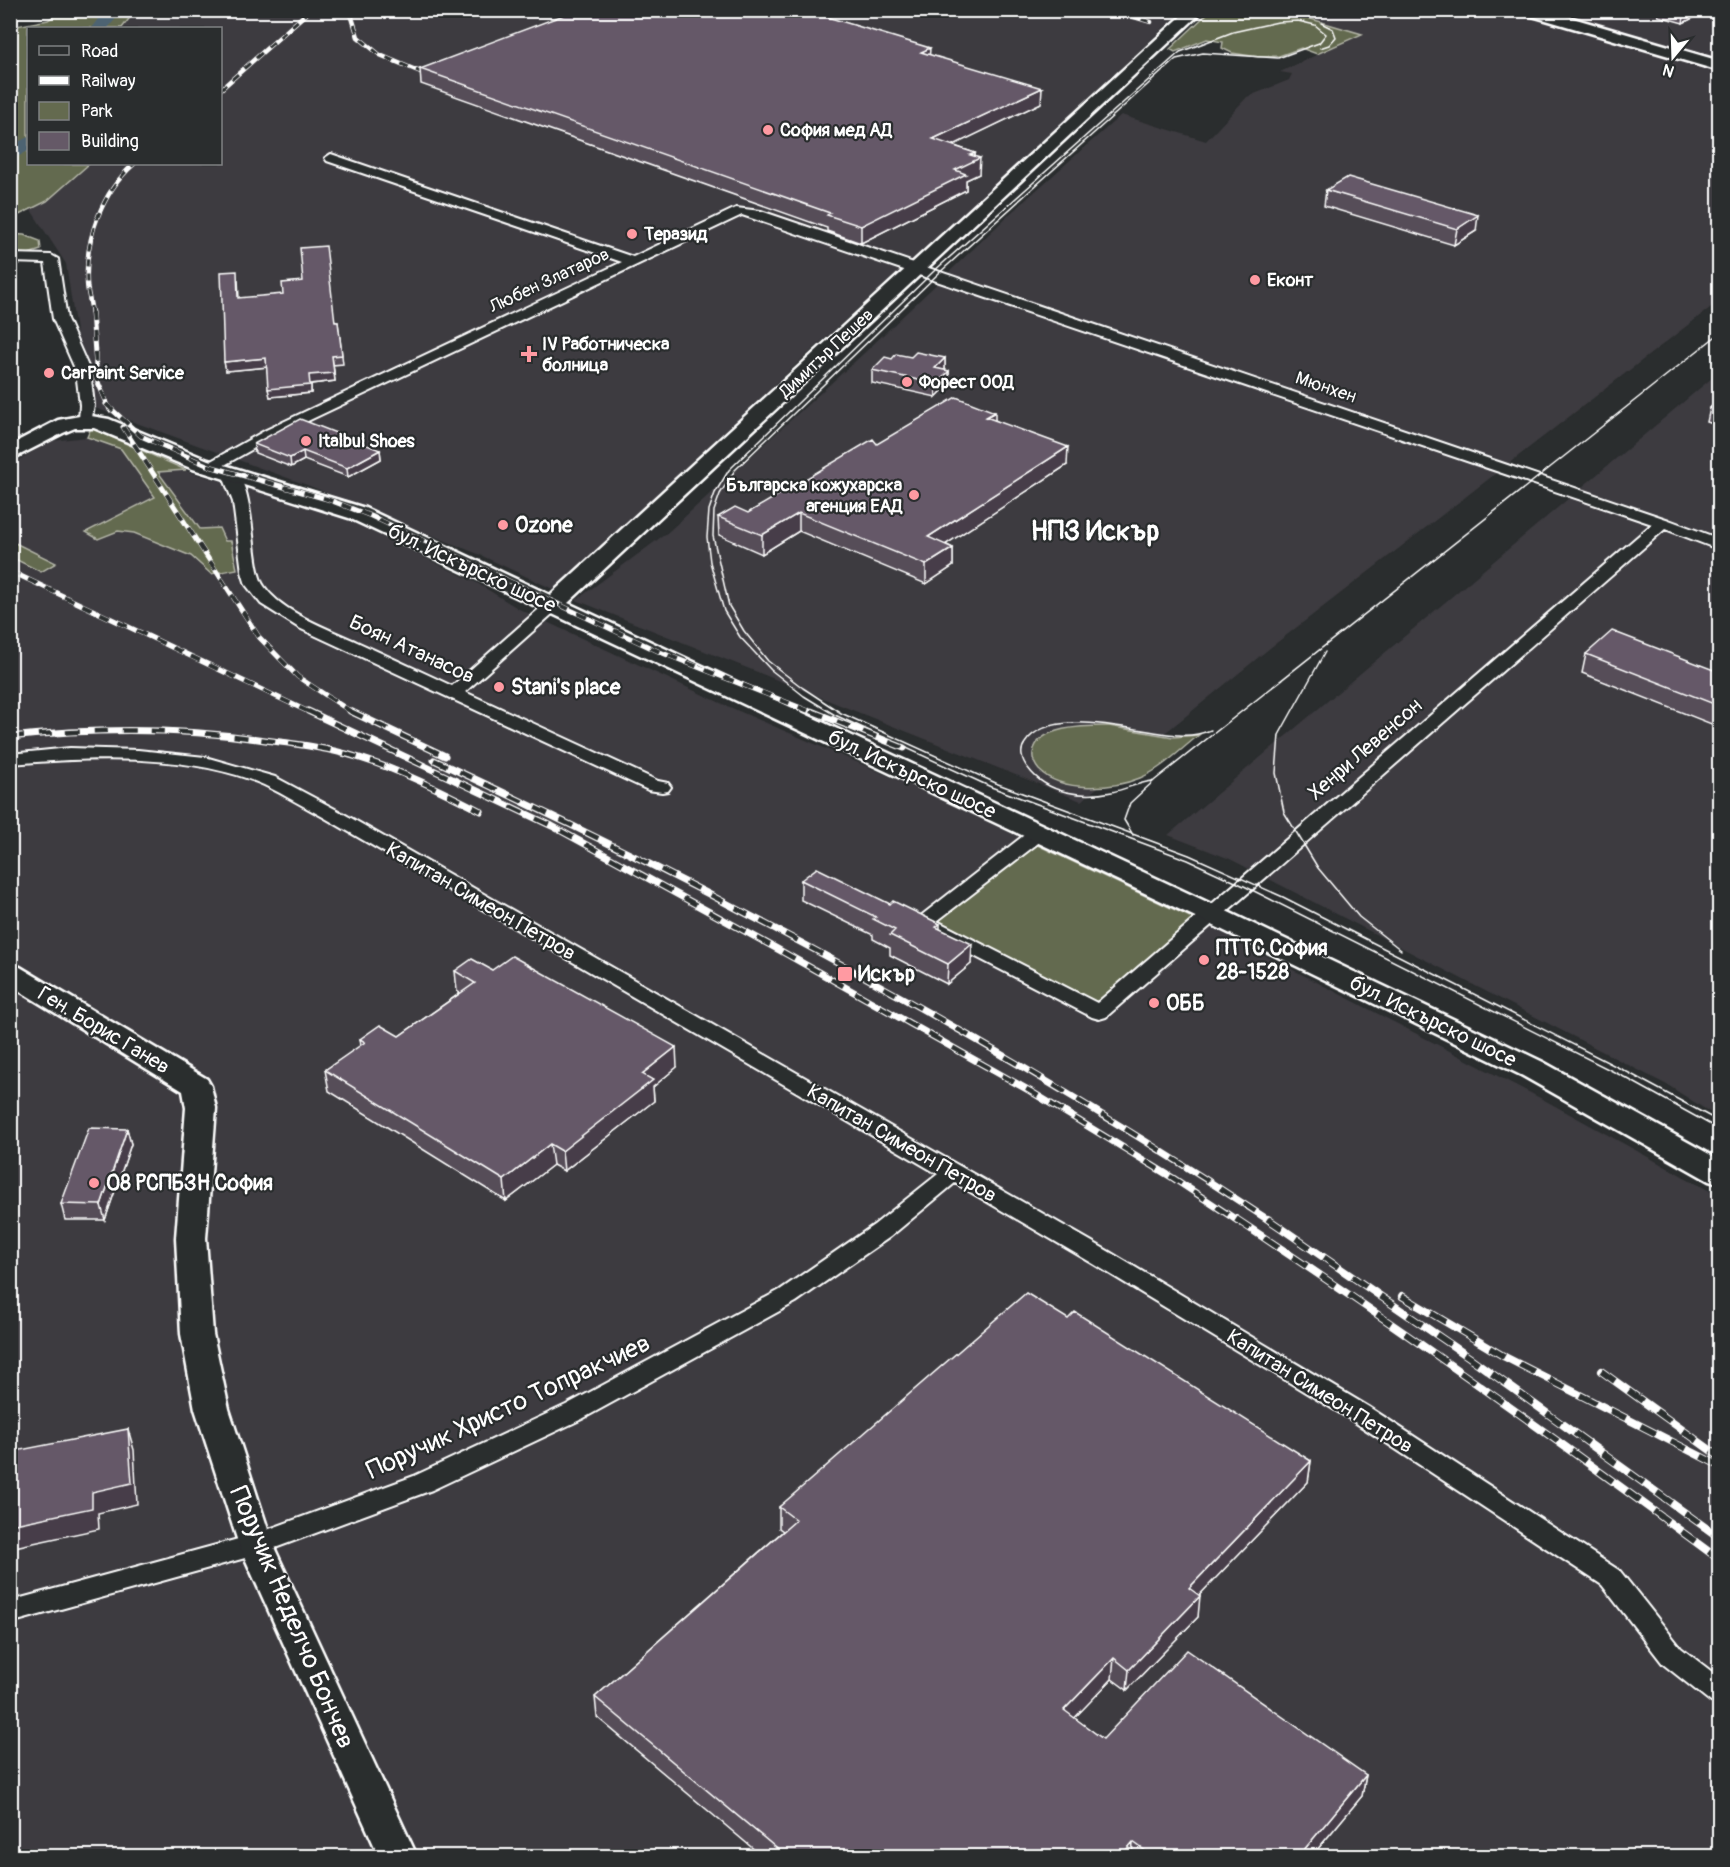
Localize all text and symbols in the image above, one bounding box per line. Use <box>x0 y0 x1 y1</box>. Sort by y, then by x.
legend <box>27 27 222 165</box>
north arrow <box>1643 27 1703 87</box>
text: Road <box>81 40 118 63</box>
text: N <box>1660 59 1677 81</box>
text: Railway <box>81 70 136 93</box>
text: Park <box>81 100 113 123</box>
place label: София мед АД <box>780 119 893 142</box>
marker: София мед АД <box>761 123 775 137</box>
text: Building <box>81 130 139 153</box>
place label: Теразид <box>643 223 707 246</box>
marker: Теразид <box>625 227 639 241</box>
street label: Любен Златаров <box>485 243 613 319</box>
place label: Еконт <box>1267 269 1314 292</box>
marker: Еконт <box>1248 273 1262 287</box>
street label: Димитър Пешев <box>773 304 879 404</box>
place label: IV Работническа болница <box>542 333 670 377</box>
marker: IV Работническа болница <box>520 345 538 363</box>
place label: CarPaint Service <box>61 362 185 385</box>
marker: CarPaint Service <box>42 366 56 380</box>
street label: Мюнхен <box>1292 366 1359 409</box>
place label: Форест ООД <box>918 371 1015 394</box>
marker: Форест ООД <box>900 375 914 389</box>
place label: Italbul Shoes <box>318 430 416 453</box>
marker: Italbul Shoes <box>299 434 313 448</box>
place label: Българска кожухарска агенция ЕАД <box>726 474 903 518</box>
marker: Българска кожухарска агенция ЕАД <box>907 488 921 502</box>
place label: Ozone <box>515 512 573 539</box>
district label: НПЗ Искър <box>1031 515 1160 548</box>
street label: бул. Искърско шосе <box>383 518 561 620</box>
marker: Ozone <box>496 518 510 532</box>
street label: Боян Атанасов <box>345 609 479 690</box>
place label: Stani's place <box>511 674 621 701</box>
marker: Stani's place <box>492 680 506 694</box>
street label: Хенри Левенсон <box>1303 692 1428 806</box>
street label: бул. Искърско шосе <box>823 724 1001 826</box>
street label: Капитан Симеон Петров <box>381 836 581 967</box>
place label: ПТТС София 28-1528 <box>1216 935 1328 986</box>
marker: ПТТС София 28-1528 <box>1197 953 1211 967</box>
place label: Искър <box>858 961 915 988</box>
marker: Искър <box>836 965 854 983</box>
street label: бул. Искърско шосе <box>1345 969 1521 1074</box>
street label: Ген. Борис Ганев <box>33 980 175 1080</box>
place label: ОББ <box>1166 990 1205 1017</box>
marker: ОББ <box>1147 996 1161 1010</box>
street label: Капитан Симеон Петров <box>802 1078 1002 1209</box>
place label: 08 РСПБЗН София <box>106 1170 273 1197</box>
marker: 08 РСПБЗН София <box>87 1176 101 1190</box>
street label: Капитан Симеон Петров <box>1221 1323 1418 1460</box>
street label: Поручик Христо Топракчиев <box>361 1327 655 1487</box>
street label: Поручик Неделчо Бончев <box>222 1481 362 1753</box>

